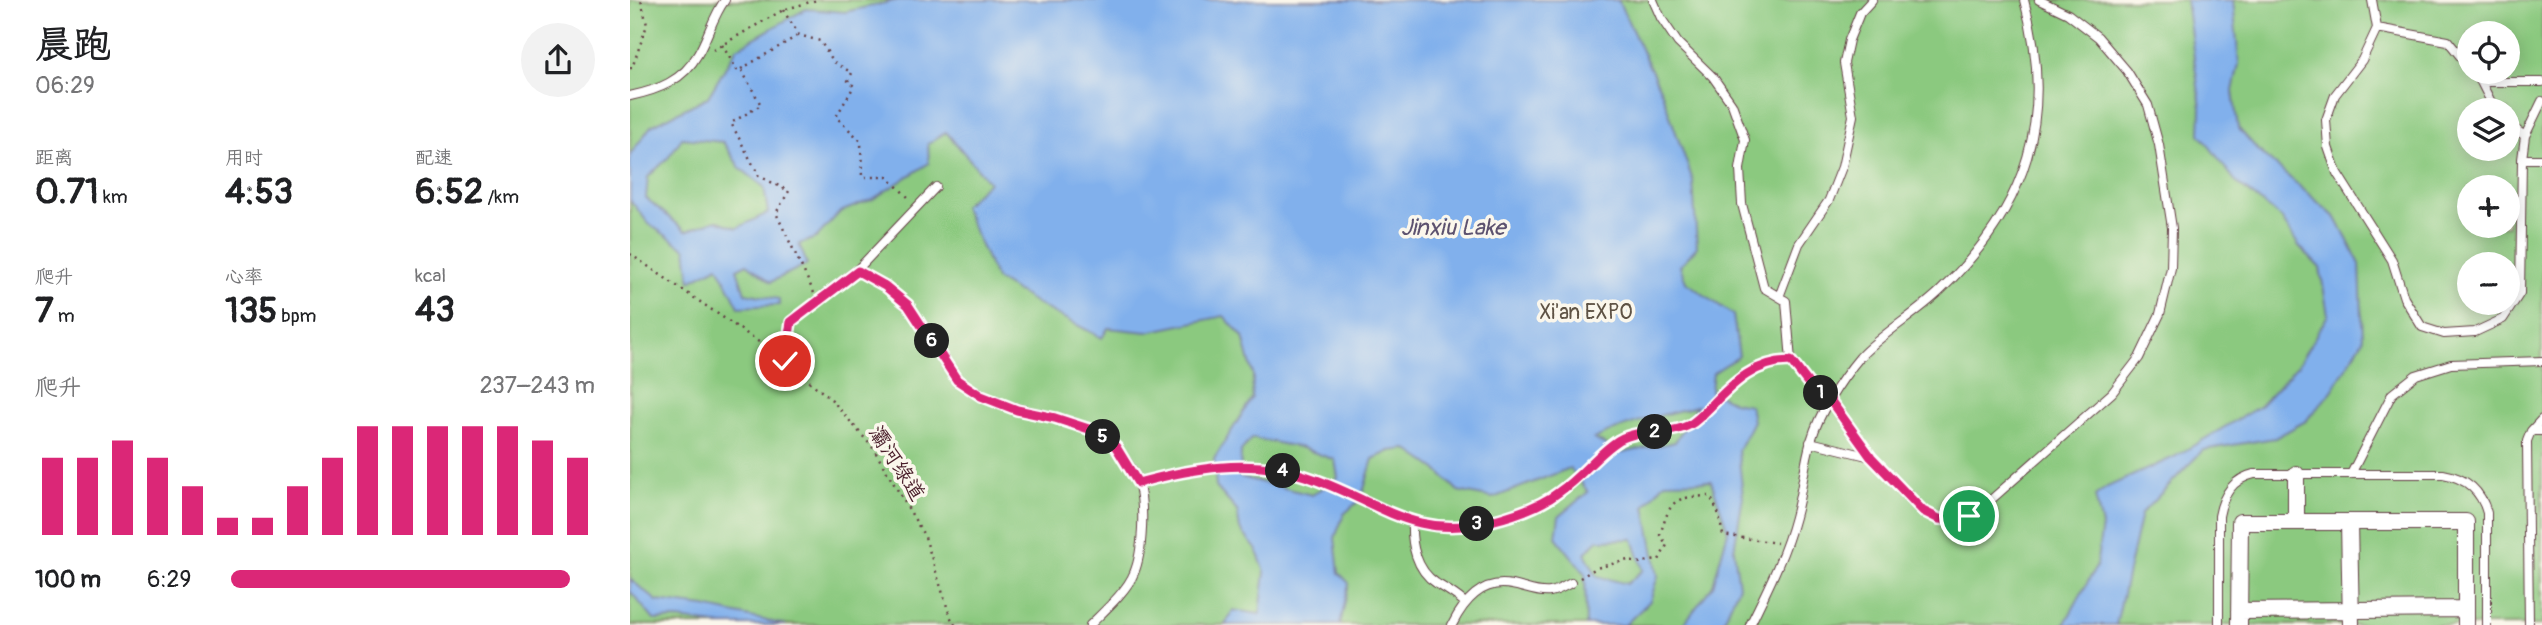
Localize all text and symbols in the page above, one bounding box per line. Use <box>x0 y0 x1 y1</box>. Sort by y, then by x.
text: 晨跑 <box>35 21 111 69</box>
map controls <box>2457 21 2520 315</box>
button: locate <box>2457 21 2520 84</box>
button: share <box>521 23 595 97</box>
text: 06:29 <box>35 71 95 100</box>
button: layers <box>2457 98 2520 161</box>
text: 距离 <box>35 146 73 170</box>
text: 用时 <box>225 146 263 170</box>
text: 配速 <box>415 146 453 170</box>
text: 0.71 <box>35 170 99 214</box>
text: 4:53 <box>225 170 293 214</box>
text: 6:52 <box>415 170 483 214</box>
button: + <box>2457 175 2520 238</box>
text: km <box>99 185 128 209</box>
text: /km <box>483 185 519 209</box>
water label: Jinxiu Lake <box>1401 213 1508 242</box>
button: − <box>2457 252 2520 315</box>
text: kcal <box>415 264 446 288</box>
text: 爬升 <box>35 265 73 289</box>
text: 心率 <box>225 265 263 289</box>
text: 43 <box>415 288 455 332</box>
text: 7 <box>35 289 54 333</box>
text: 135 <box>225 289 277 333</box>
park label: Xi'an EXPO <box>1539 299 1633 326</box>
text: m <box>54 304 75 328</box>
text: bpm <box>277 304 316 328</box>
pin: 6 <box>914 324 950 358</box>
text: 6 <box>926 328 937 352</box>
pin <box>755 331 815 391</box>
icon: check <box>766 342 804 380</box>
text: 237–243 m <box>480 371 595 400</box>
text: 爬升 <box>35 373 81 402</box>
pin: 1 <box>1804 376 1838 410</box>
text: 1 <box>1817 380 1824 404</box>
pin: 2 <box>1637 414 1672 450</box>
text: 2 <box>1649 419 1660 443</box>
pin: 5 <box>1086 420 1120 454</box>
street label: 灞河绿道 <box>862 421 931 506</box>
text: 5 <box>1097 424 1108 448</box>
pin: 4 <box>1266 454 1300 489</box>
text: 4 <box>1277 458 1288 482</box>
pin <box>1939 486 1999 546</box>
icon: arrive <box>1950 497 1988 535</box>
pin: 3 <box>1460 506 1494 542</box>
text: 3 <box>1471 511 1482 535</box>
text: 100 m <box>35 565 101 594</box>
text: 6:29 <box>147 565 191 594</box>

